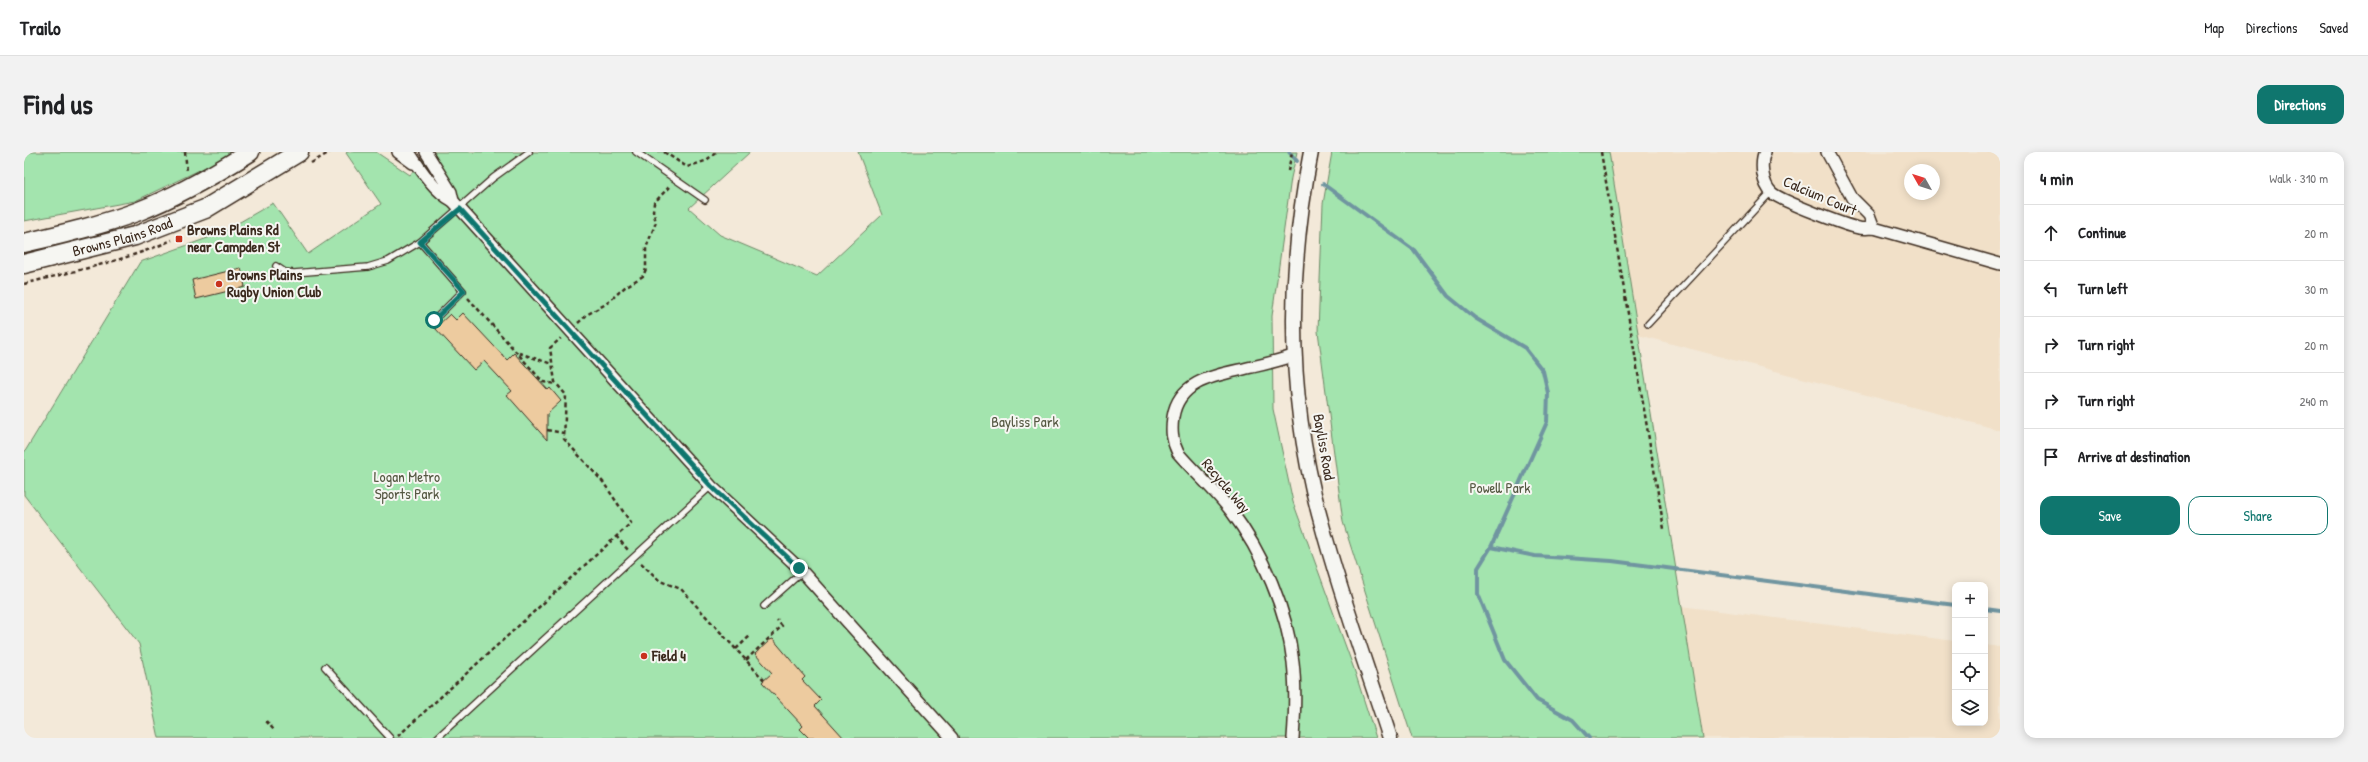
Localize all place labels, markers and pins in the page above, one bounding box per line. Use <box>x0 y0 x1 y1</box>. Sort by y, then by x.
place label: Browns Plains Rd near Campden St <box>187 219 281 258</box>
marker: Browns Plains Rd near Campden St <box>174 234 184 244</box>
place label: Browns Plains Rugby Union Club <box>227 264 322 303</box>
marker: Browns Plains Rugby Union Club <box>214 279 224 289</box>
place label: Field 4 <box>651 645 686 666</box>
marker: Field 4 <box>639 651 649 661</box>

